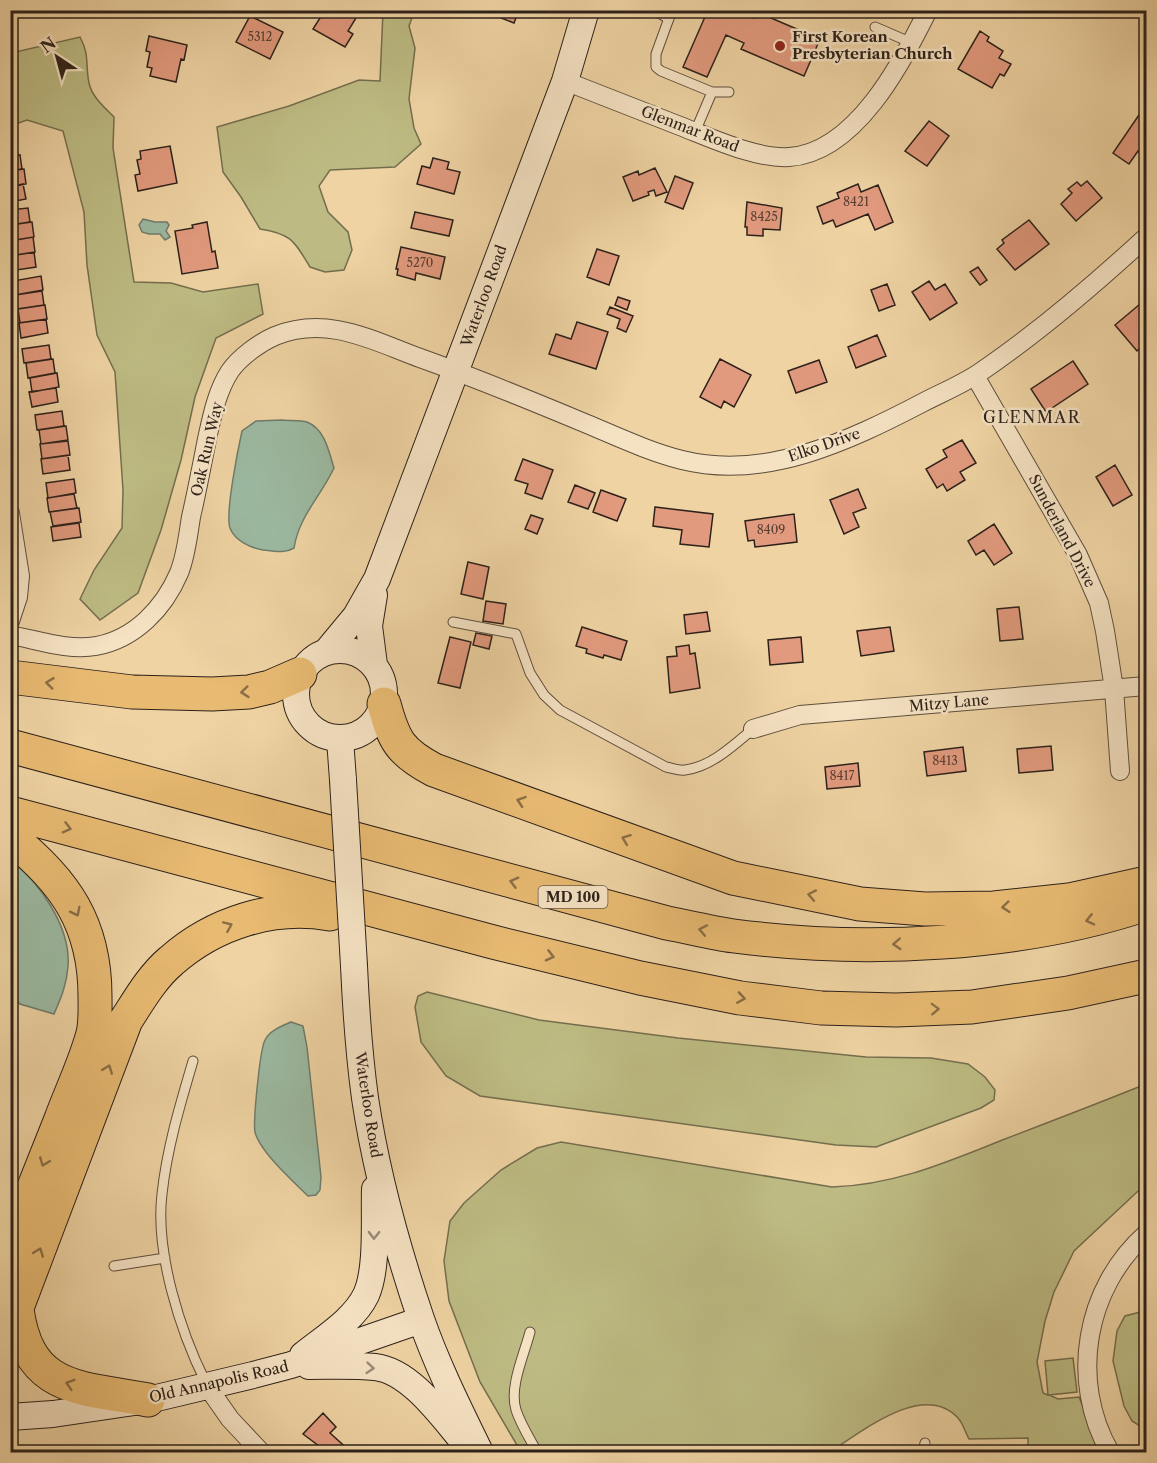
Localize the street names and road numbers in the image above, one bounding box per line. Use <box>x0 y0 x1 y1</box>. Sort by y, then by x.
street label: Glenmar Road <box>639 101 742 156</box>
street label: Waterloo Road <box>456 242 511 350</box>
street label: Oak Run Way <box>186 399 227 498</box>
street label: Elko Drive <box>785 423 862 466</box>
street label: Sunderland Drive <box>1025 471 1100 591</box>
street label: Mitzy Lane <box>908 690 990 715</box>
road number: MD 100 <box>538 886 608 908</box>
street label: Waterloo Road <box>351 1050 386 1159</box>
street label: Old Annapolis Road <box>147 1356 290 1407</box>

